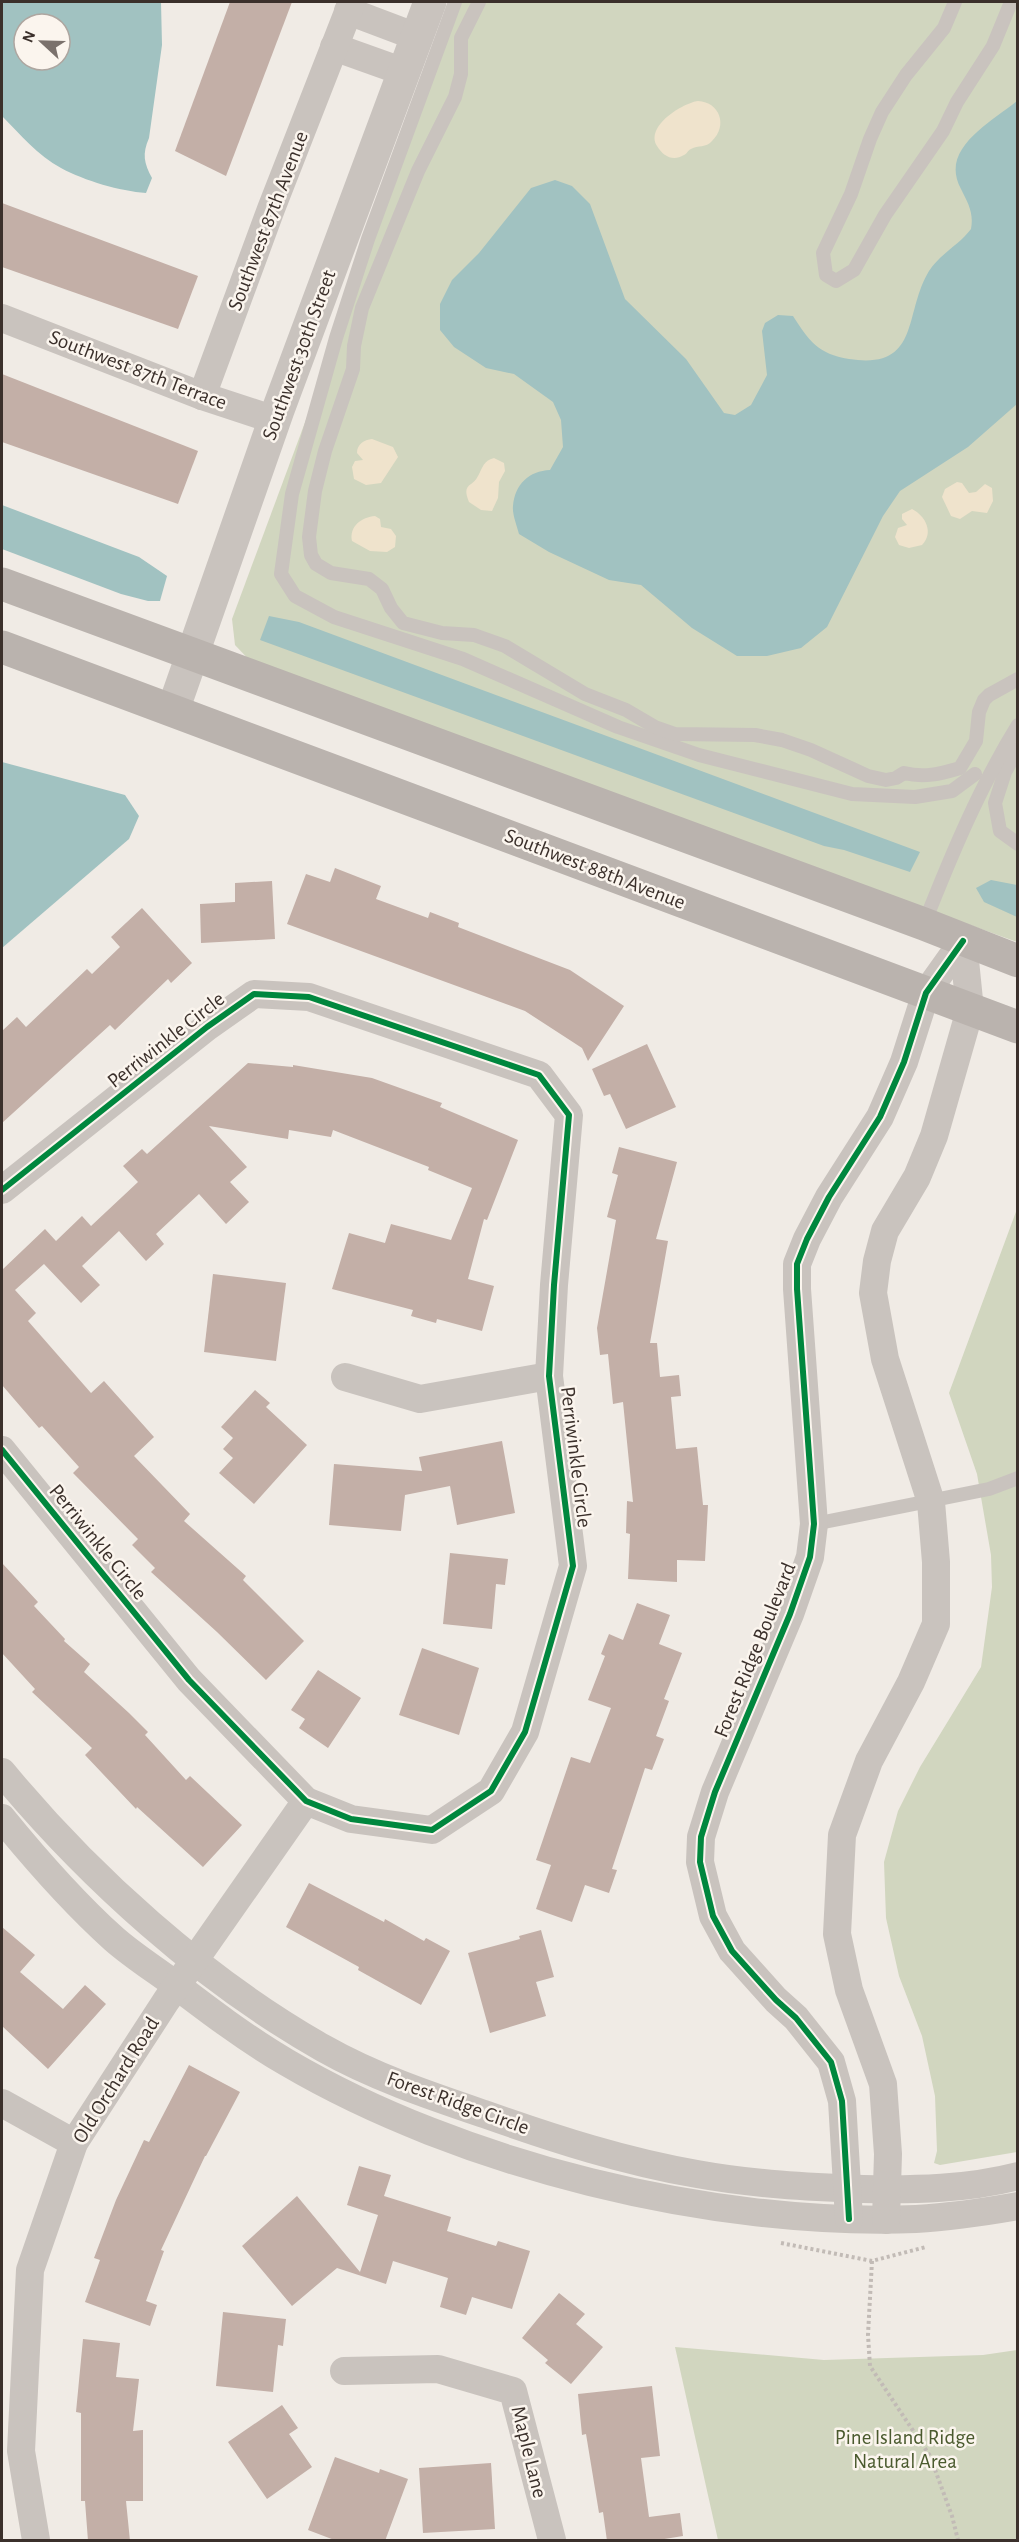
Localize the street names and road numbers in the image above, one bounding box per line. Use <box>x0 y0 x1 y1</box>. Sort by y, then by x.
street label: Southwest 87th Avenue <box>224 128 312 314</box>
street label: Southwest 30th Street <box>258 267 340 443</box>
street label: Southwest 87th Terrace <box>46 326 230 414</box>
street label: Southwest 88th Avenue <box>502 825 688 913</box>
street label: Perriwinkle Circle <box>104 988 228 1092</box>
street label: Perriwinkle Circle <box>557 1385 595 1529</box>
street label: Perriwinkle Circle <box>45 1480 151 1604</box>
street label: Forest Ridge Boulevard <box>710 1560 800 1740</box>
street label: Old Orchard Road <box>69 2013 163 2147</box>
street label: Forest Ridge Circle <box>384 2068 532 2138</box>
street label: Maple Lane <box>507 2404 551 2500</box>

